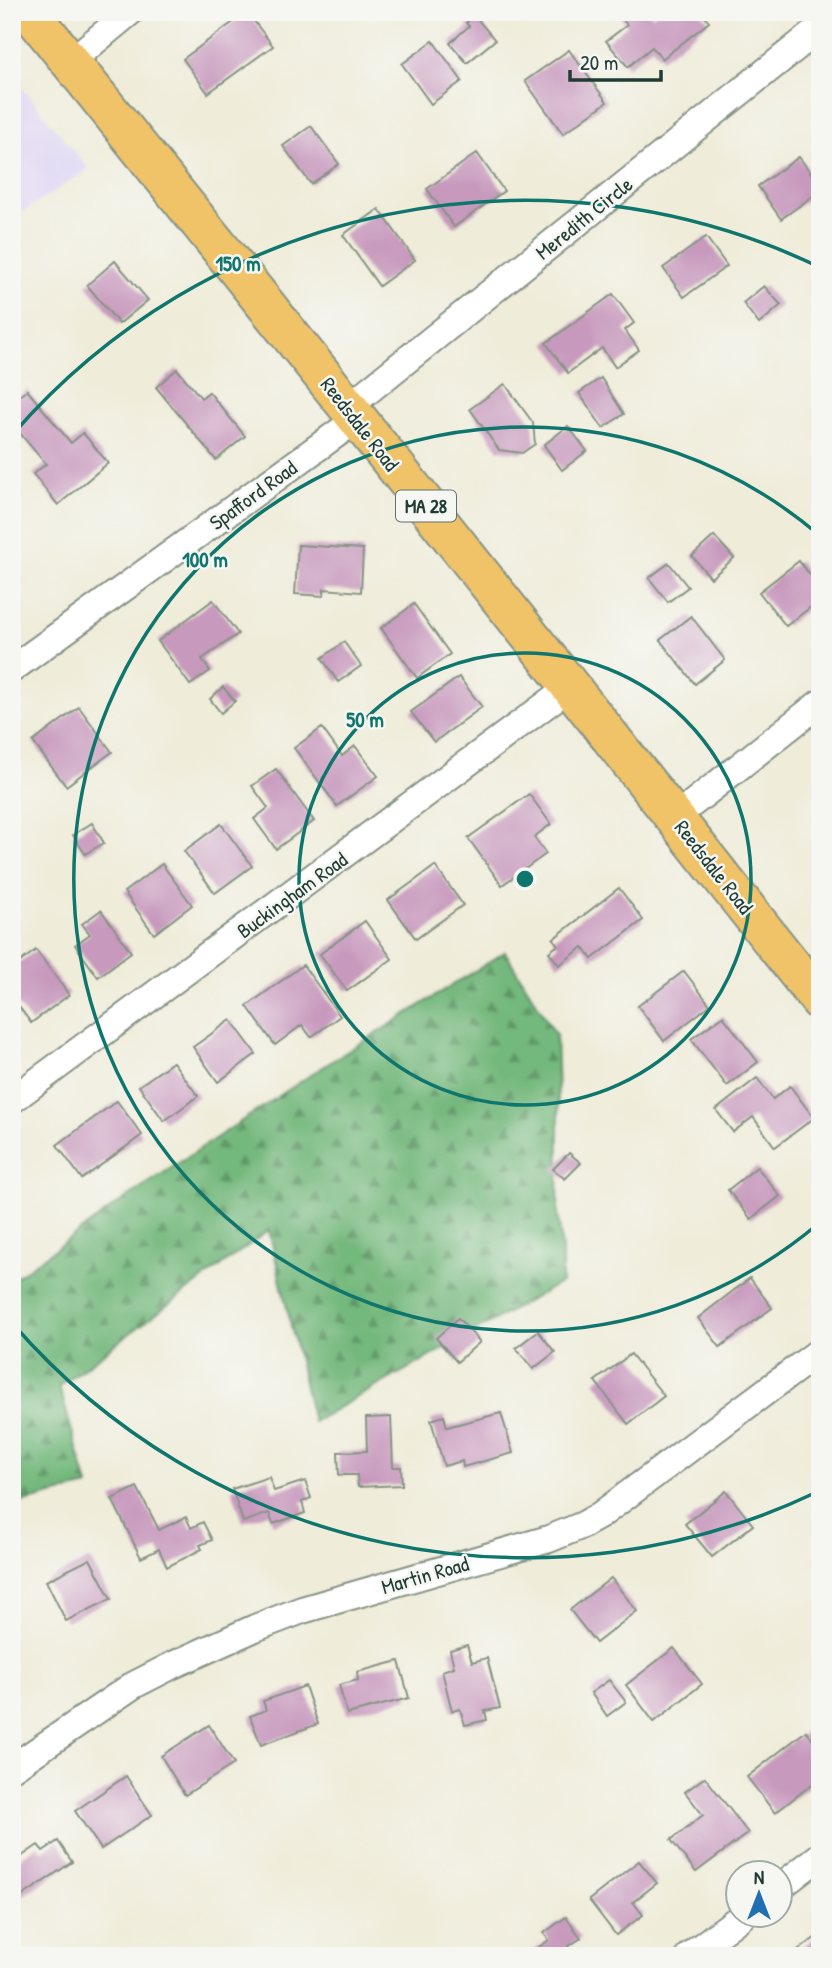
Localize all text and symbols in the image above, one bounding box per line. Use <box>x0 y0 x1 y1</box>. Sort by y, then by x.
scale bar <box>570 38 660 82</box>
text: 20 m <box>580 48 618 77</box>
street label: Meredith Circle <box>529 170 639 266</box>
text: 150 m <box>215 249 261 278</box>
street label: Reedsdale Road <box>314 371 406 477</box>
street label: Spafford Road <box>203 453 303 537</box>
road number: MA 28 <box>396 491 456 522</box>
text: 100 m <box>182 545 228 574</box>
text: 50 m <box>346 705 384 734</box>
street label: Reedsdale Road <box>668 814 760 920</box>
street label: Buckingham Road <box>231 845 353 945</box>
centre of rings <box>513 867 537 891</box>
street label: Martin Road <box>378 1549 472 1601</box>
north arrow <box>724 1860 794 1930</box>
text: N <box>754 1864 764 1890</box>

